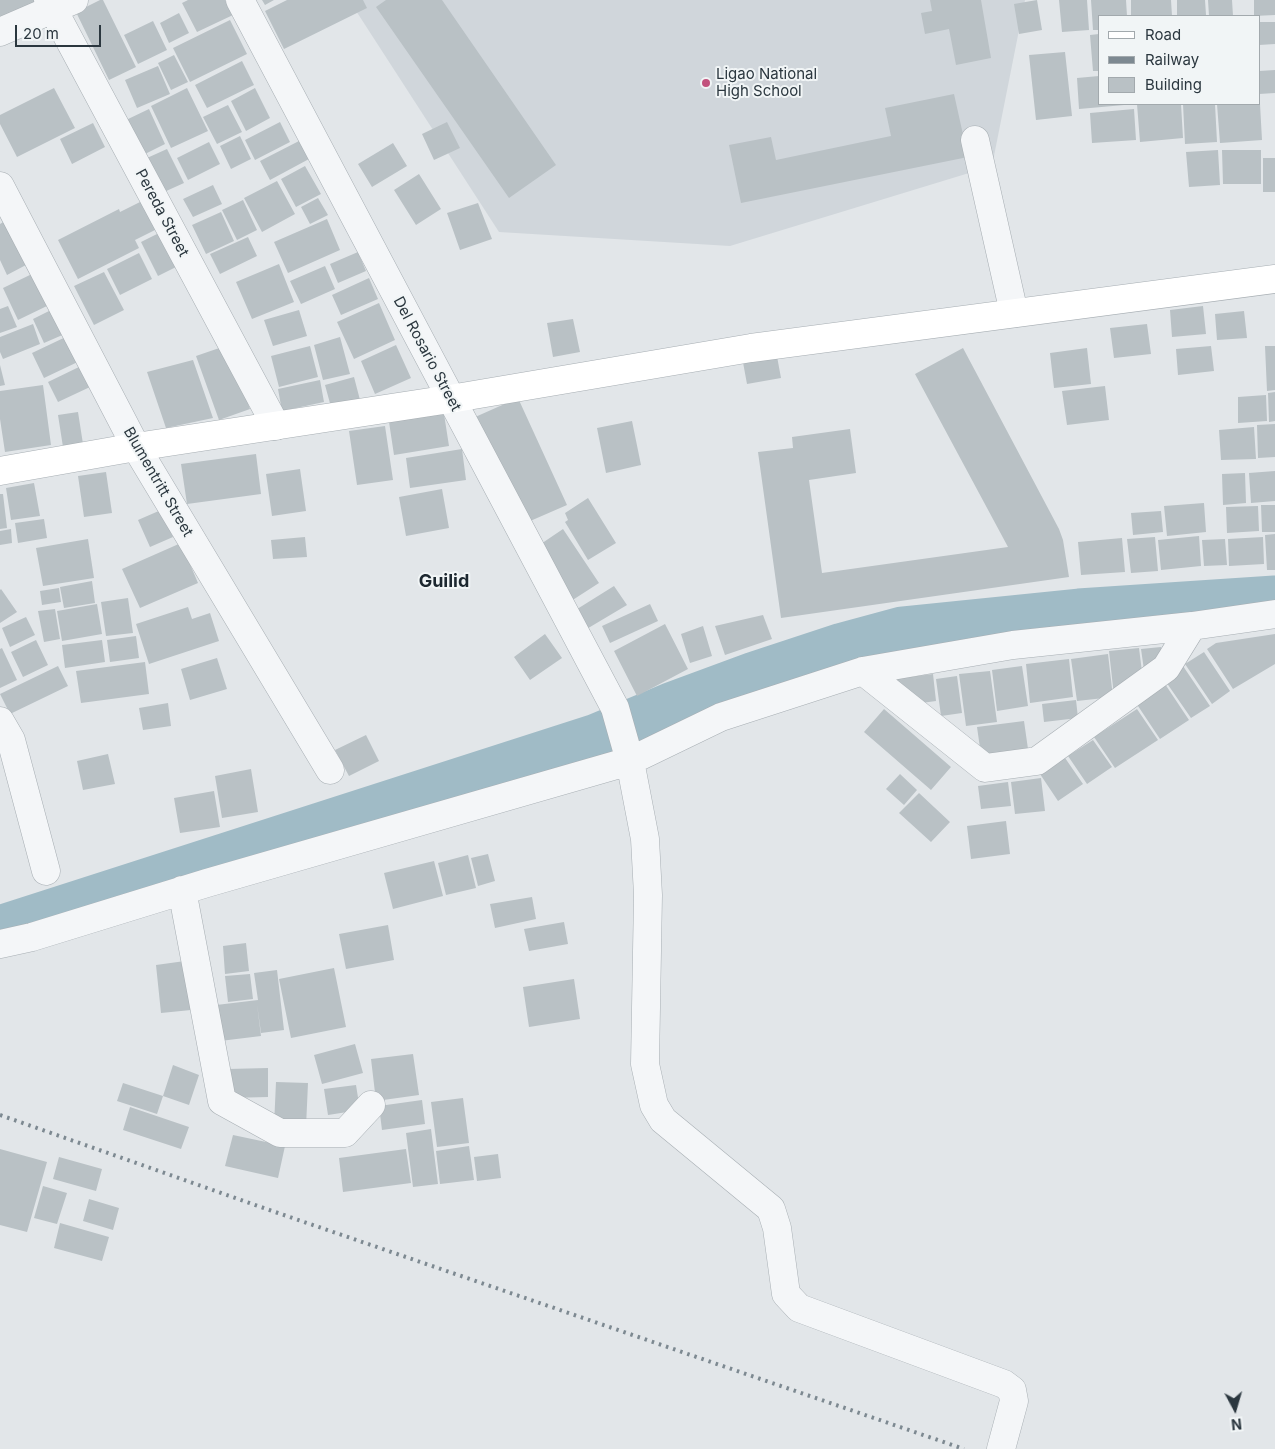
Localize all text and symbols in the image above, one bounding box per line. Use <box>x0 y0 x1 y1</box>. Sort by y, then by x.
scale bar <box>18 15 104 47</box>
legend <box>1098 15 1260 105</box>
text: 20 m <box>23 24 59 43</box>
text: Road <box>1145 25 1181 44</box>
text: Railway <box>1145 50 1199 69</box>
place label: Ligao National High School <box>716 65 817 100</box>
text: Building <box>1145 75 1202 94</box>
marker: Ligao National High School <box>700 77 712 89</box>
street label: Pereda Street <box>131 166 193 260</box>
street label: Del Rosario Street <box>389 294 465 414</box>
street label: Blumentritt Street <box>119 424 197 540</box>
district label: Guilid <box>419 571 469 593</box>
north arrow <box>1210 1384 1260 1434</box>
text: N <box>1230 1415 1243 1433</box>

